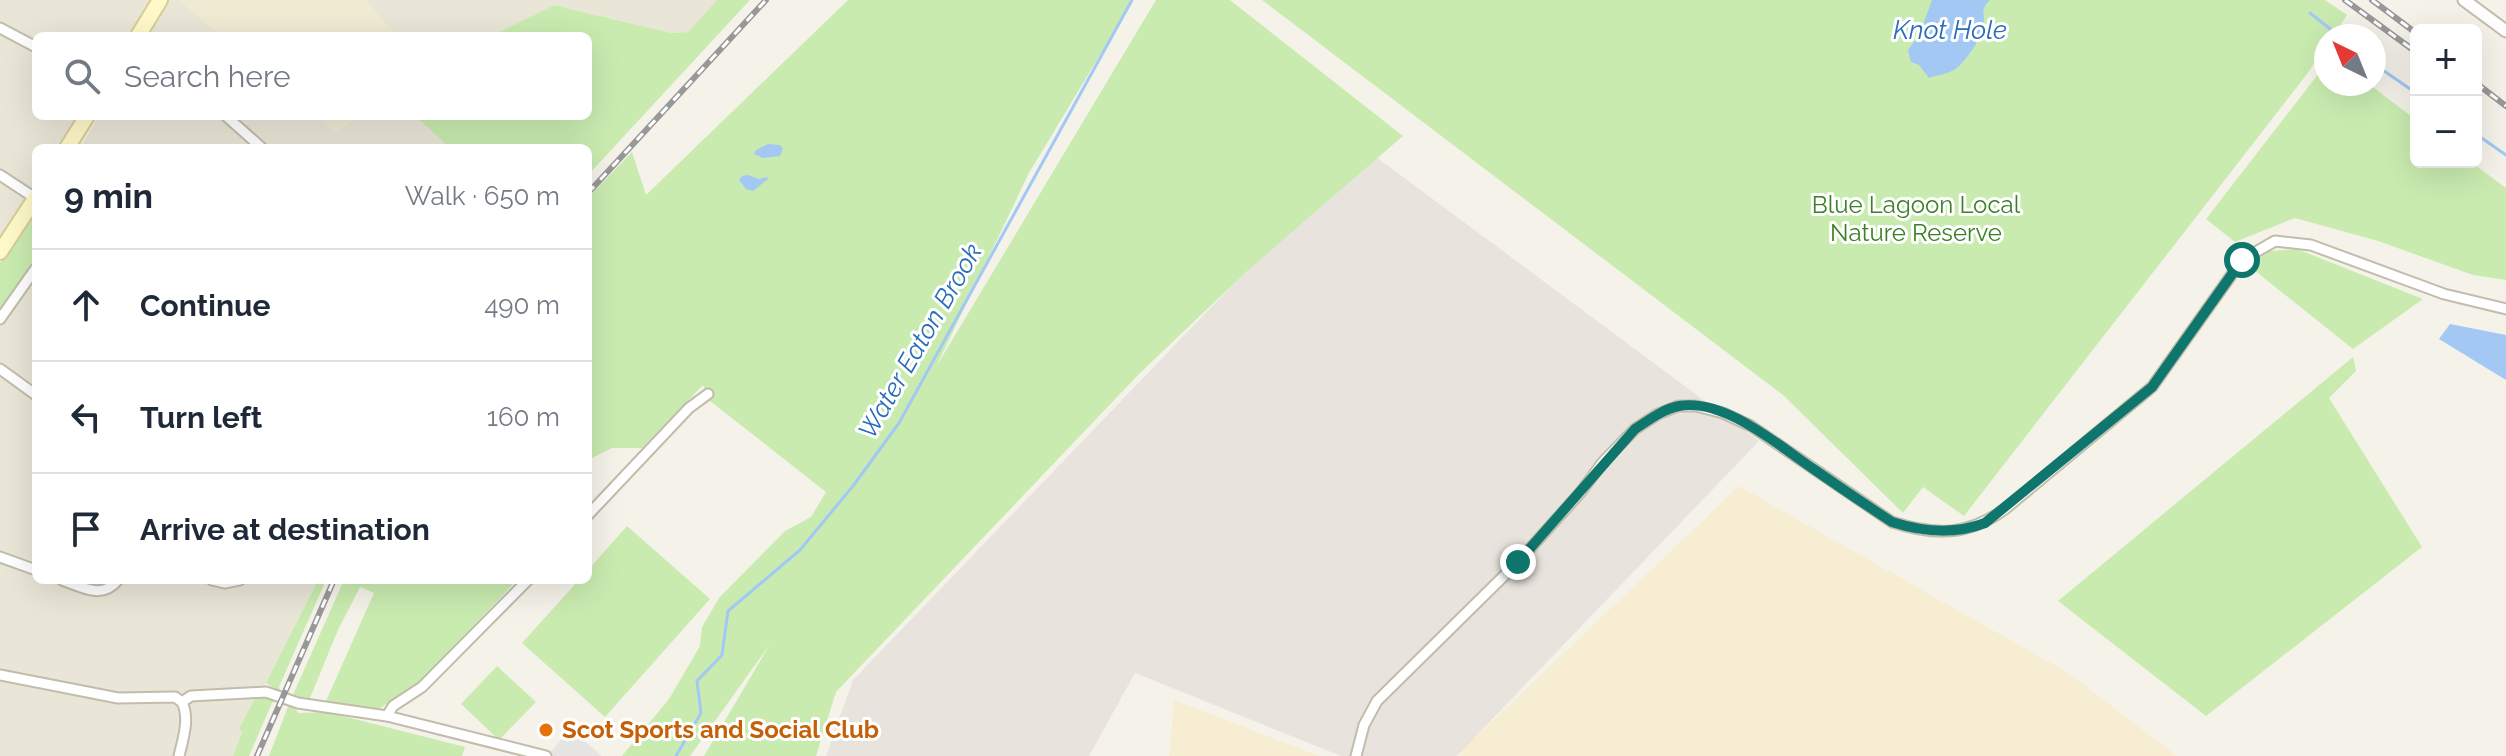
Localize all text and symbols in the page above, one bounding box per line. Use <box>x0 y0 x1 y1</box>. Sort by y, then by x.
water label: Knot Hole <box>1893 15 2007 45</box>
north arrow <box>2314 24 2386 96</box>
map controls <box>2410 24 2482 168</box>
button: + <box>2410 24 2482 96</box>
search box <box>32 32 592 120</box>
icon: search <box>60 54 104 98</box>
text: Search here <box>124 59 291 94</box>
button: − <box>2410 96 2482 168</box>
text: 9 min <box>64 176 153 216</box>
text: Walk · 650 m <box>405 181 560 211</box>
park label: Blue Lagoon Local Nature Reserve <box>1812 190 2021 247</box>
water label: Water Eaton Brook <box>852 238 988 444</box>
route start <box>2224 242 2260 278</box>
icon: ahead <box>64 283 108 327</box>
text: Continue <box>140 288 271 323</box>
text: 490 m <box>484 290 560 320</box>
icon: left <box>64 395 108 439</box>
text: Turn left <box>140 400 262 435</box>
text: 160 m <box>487 402 560 432</box>
icon: arrive <box>64 507 108 551</box>
text: Arrive at destination <box>140 512 430 547</box>
route end <box>1500 544 1536 580</box>
place label: Scot Sports and Social Club <box>562 715 879 744</box>
marker: Scot Sports and Social Club <box>537 721 555 739</box>

